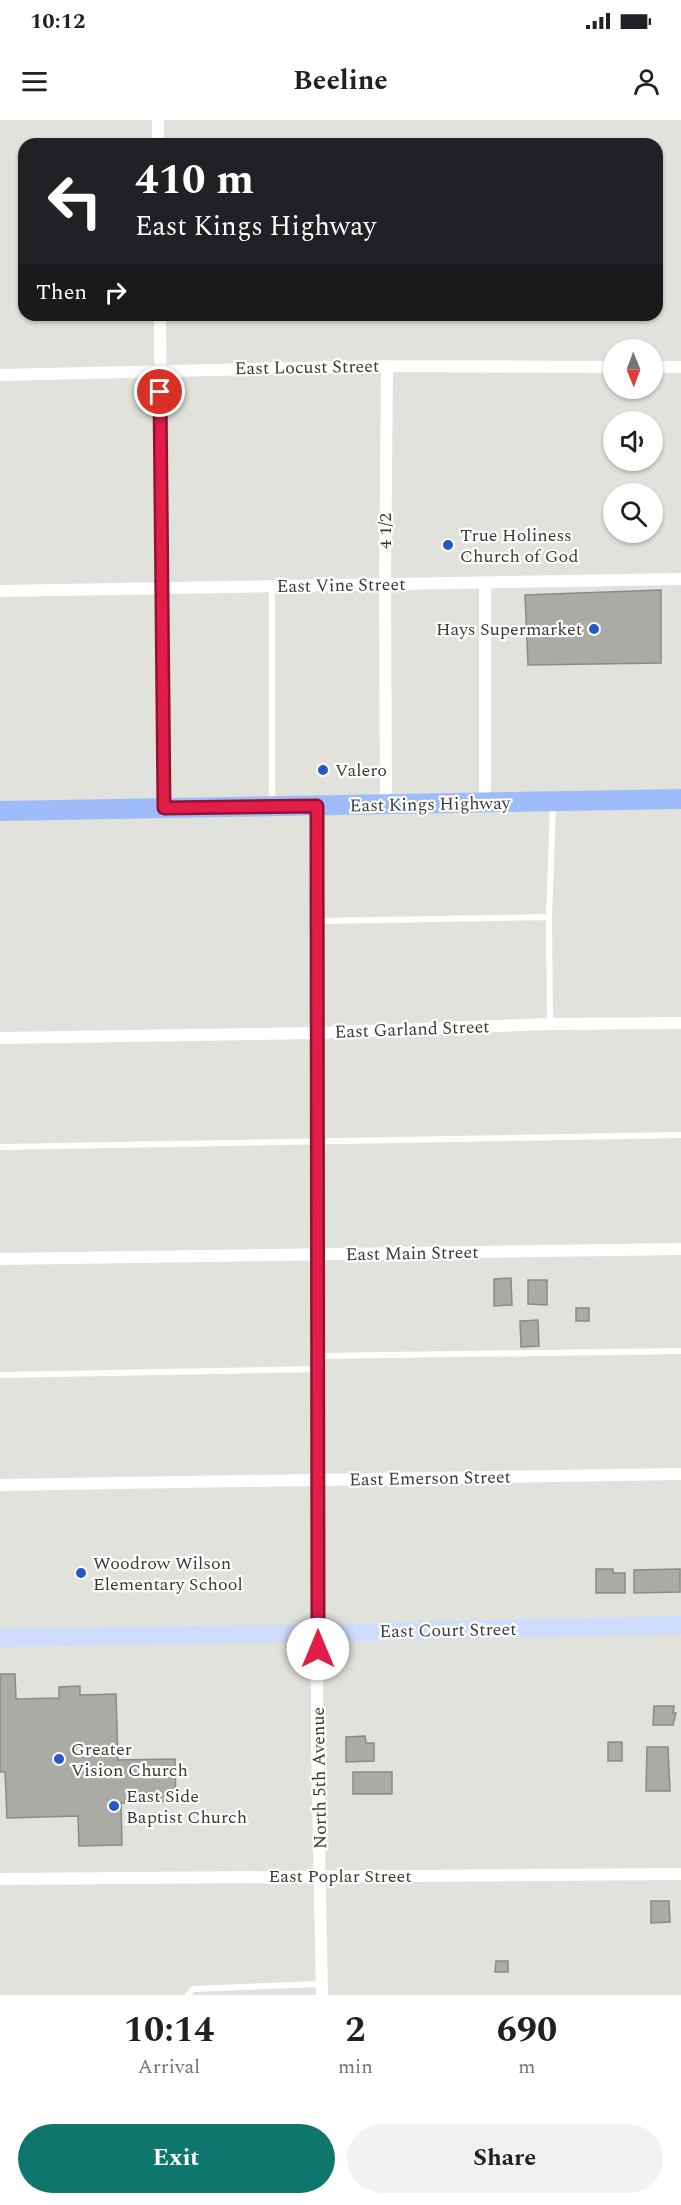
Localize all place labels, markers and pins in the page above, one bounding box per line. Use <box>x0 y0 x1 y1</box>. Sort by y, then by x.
pin <box>134 366 185 417</box>
place label: True Holiness Church of God <box>460 522 578 570</box>
marker: True Holiness Church of God <box>441 538 455 552</box>
place label: Hays Supermarket <box>436 616 582 643</box>
marker: Hays Supermarket <box>587 622 601 636</box>
place label: Valero <box>335 757 387 784</box>
marker: Valero <box>316 763 330 777</box>
place label: Woodrow Wilson Elementary School <box>93 1550 243 1598</box>
marker: Woodrow Wilson Elementary School <box>74 1566 88 1580</box>
place label: Greater Vision Church <box>71 1736 188 1784</box>
marker: Greater Vision Church <box>52 1752 66 1766</box>
place label: East Side Baptist Church <box>126 1783 247 1831</box>
marker: East Side Baptist Church <box>107 1799 121 1813</box>

